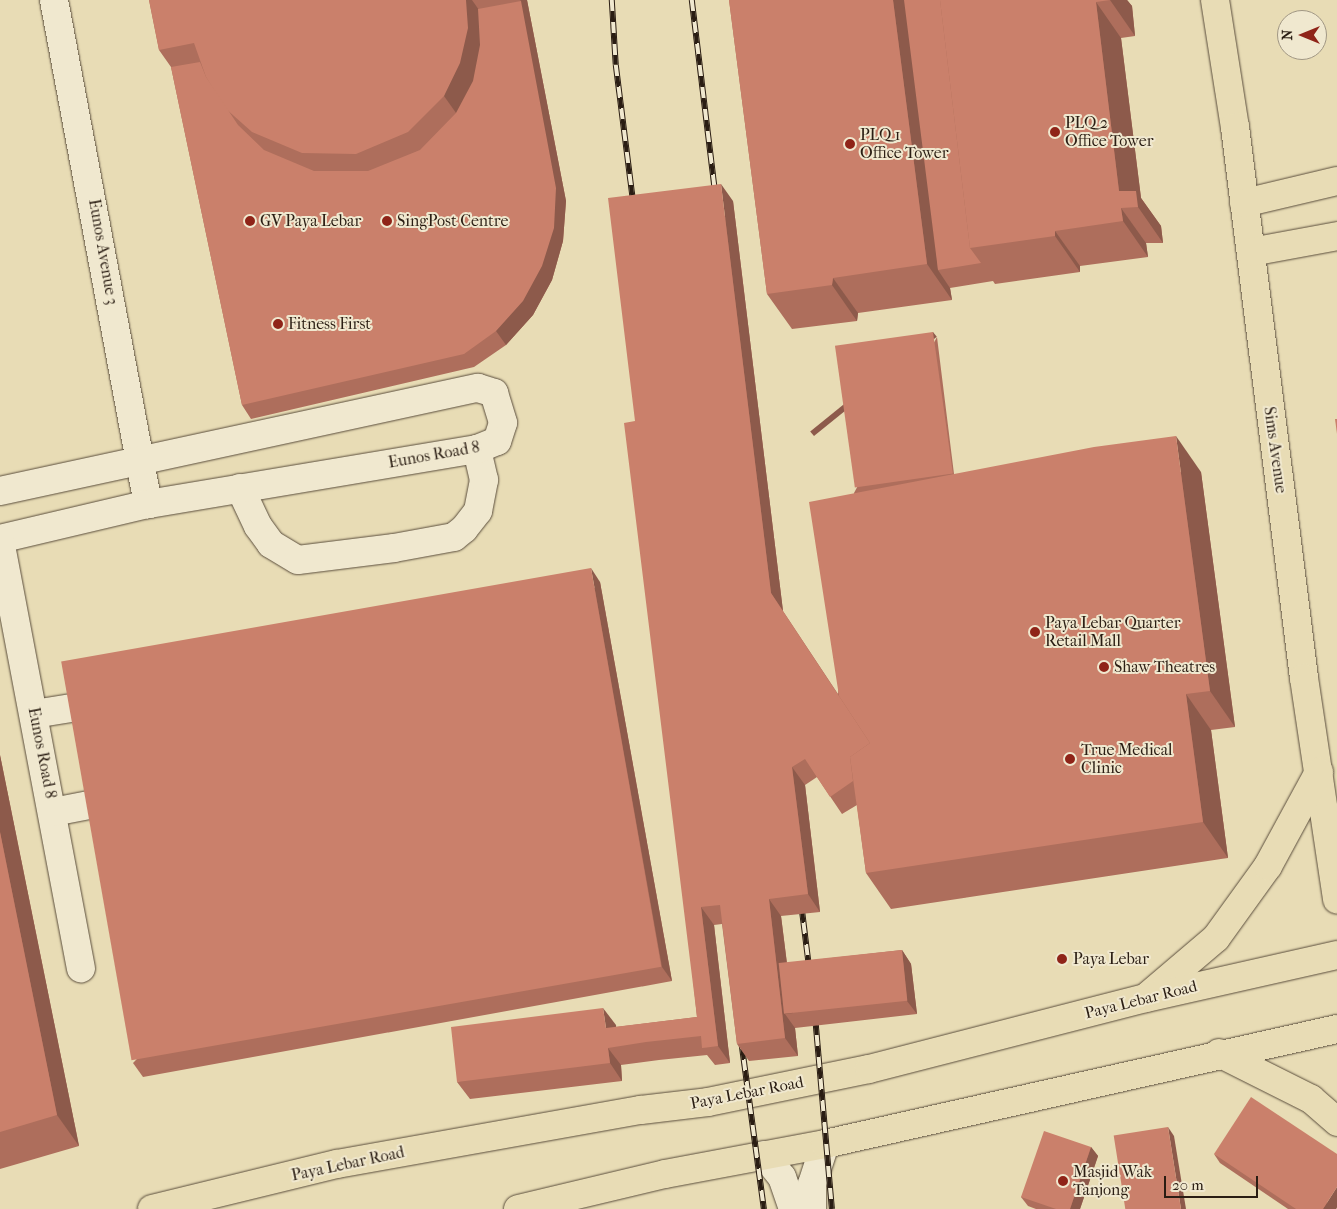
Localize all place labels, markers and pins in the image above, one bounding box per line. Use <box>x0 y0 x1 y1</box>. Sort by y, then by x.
place label: PLQ 2 Office Tower <box>1065 113 1153 151</box>
place label: PLQ 1 Office Tower <box>860 125 948 163</box>
marker: PLQ 2 Office Tower <box>1049 126 1061 138</box>
marker: PLQ 1 Office Tower <box>844 138 856 150</box>
place label: GV Paya Lebar <box>260 211 361 231</box>
place label: SingPost Centre <box>397 211 508 231</box>
marker: GV Paya Lebar <box>244 215 256 227</box>
marker: SingPost Centre <box>381 215 393 227</box>
place label: Fitness First <box>288 314 371 334</box>
marker: Fitness First <box>272 318 284 330</box>
place label: Paya Lebar Quarter Retail Mall <box>1045 613 1181 651</box>
marker: Paya Lebar Quarter Retail Mall <box>1029 626 1041 638</box>
place label: Shaw Theatres <box>1114 657 1215 677</box>
marker: Shaw Theatres <box>1098 661 1110 673</box>
place label: True Medical Clinic <box>1081 740 1172 778</box>
marker: True Medical Clinic <box>1063 752 1077 766</box>
place label: Paya Lebar <box>1073 949 1149 969</box>
marker: Paya Lebar <box>1055 952 1069 966</box>
place label: Masjid Wak Tanjong <box>1073 1162 1152 1200</box>
marker: Masjid Wak Tanjong <box>1057 1175 1069 1187</box>

